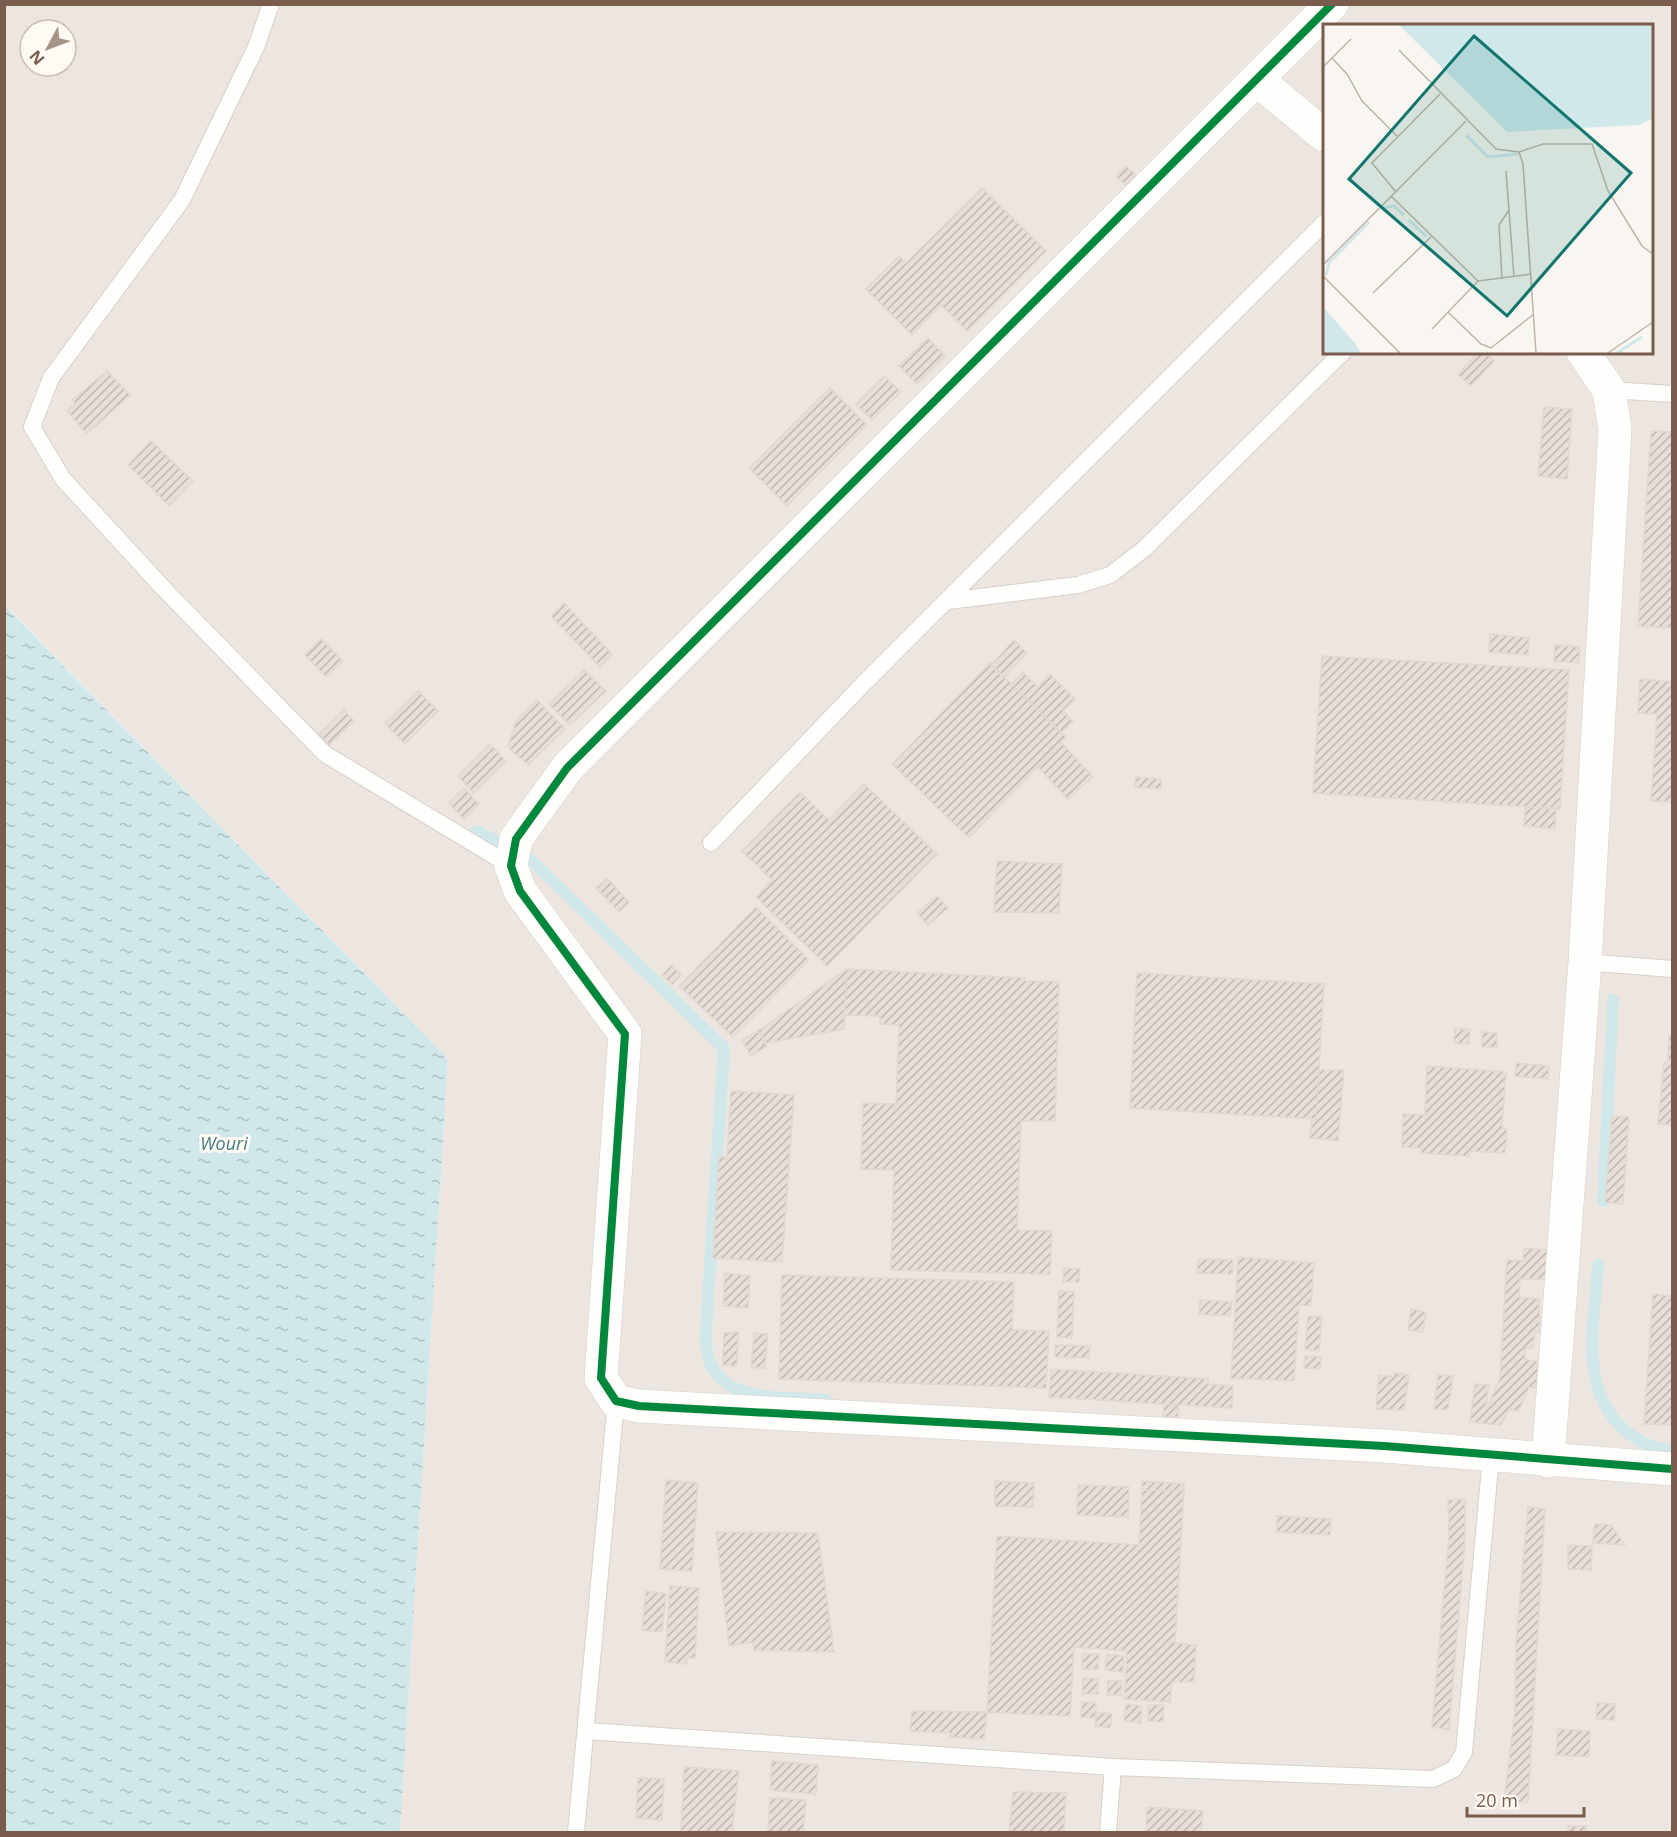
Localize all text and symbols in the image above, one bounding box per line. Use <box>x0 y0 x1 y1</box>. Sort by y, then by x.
north arrow <box>18 18 78 78</box>
inset map <box>1323 24 1653 354</box>
text: N <box>24 46 49 70</box>
water label: Wouri <box>200 1131 248 1155</box>
scale bar <box>1467 1780 1584 1818</box>
text: 20 m <box>1476 1788 1518 1812</box>

